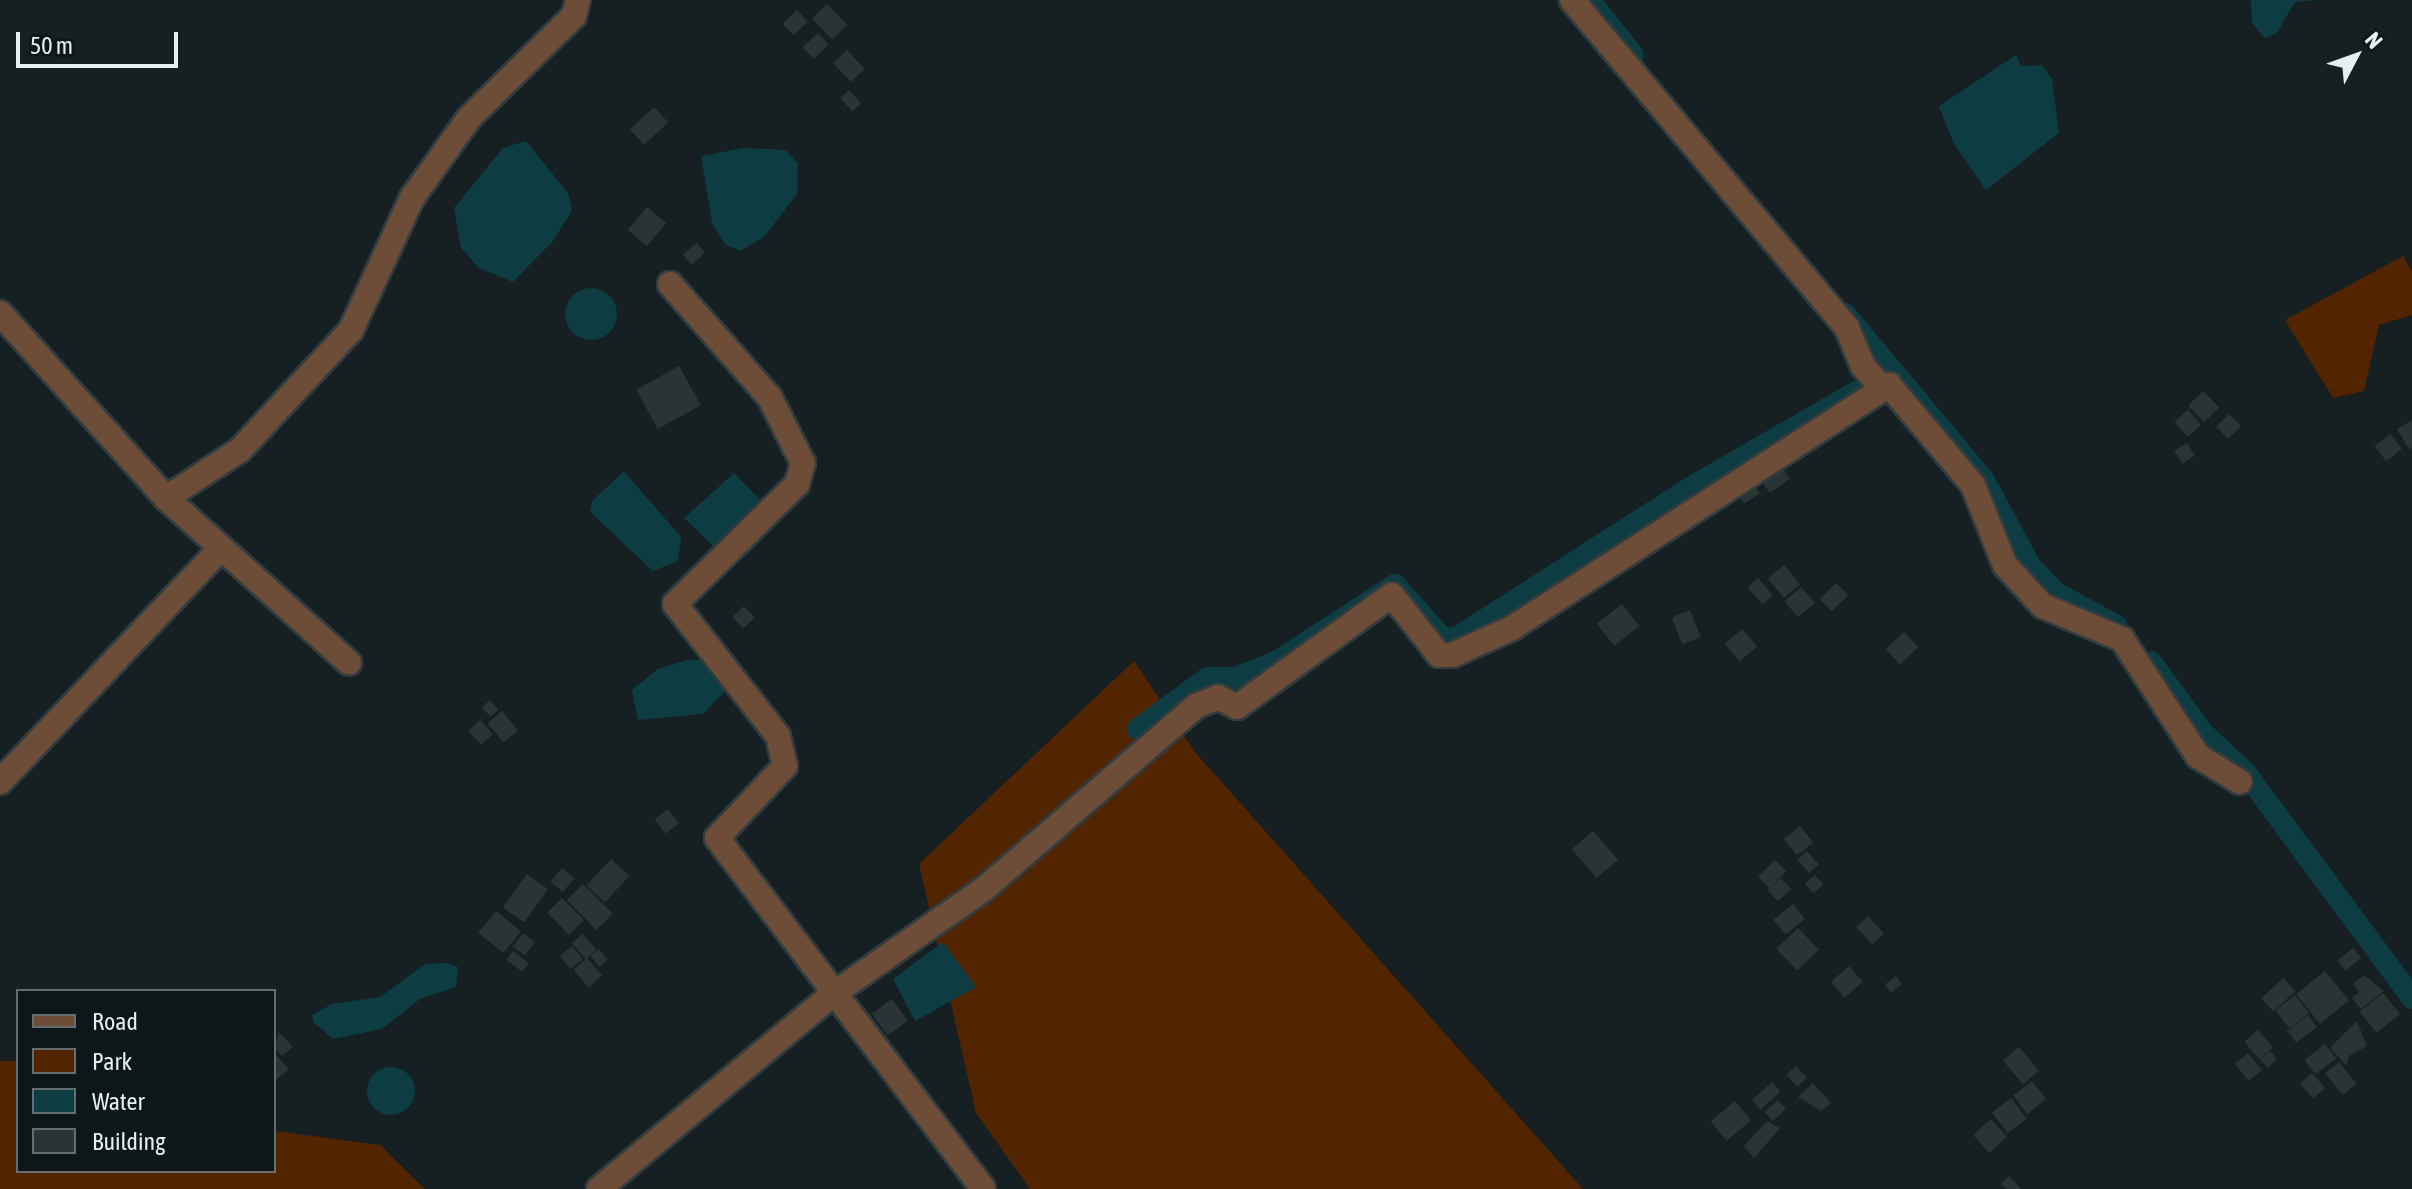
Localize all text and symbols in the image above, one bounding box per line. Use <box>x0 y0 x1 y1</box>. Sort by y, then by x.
scale bar <box>20 16 182 66</box>
north arrow <box>2316 16 2396 96</box>
text: N <box>2360 27 2388 54</box>
text: 50 m <box>30 32 73 59</box>
legend <box>16 989 276 1173</box>
text: Road <box>92 1008 138 1035</box>
text: Park <box>92 1048 132 1075</box>
text: Water <box>92 1088 145 1115</box>
text: Building <box>92 1128 165 1155</box>

